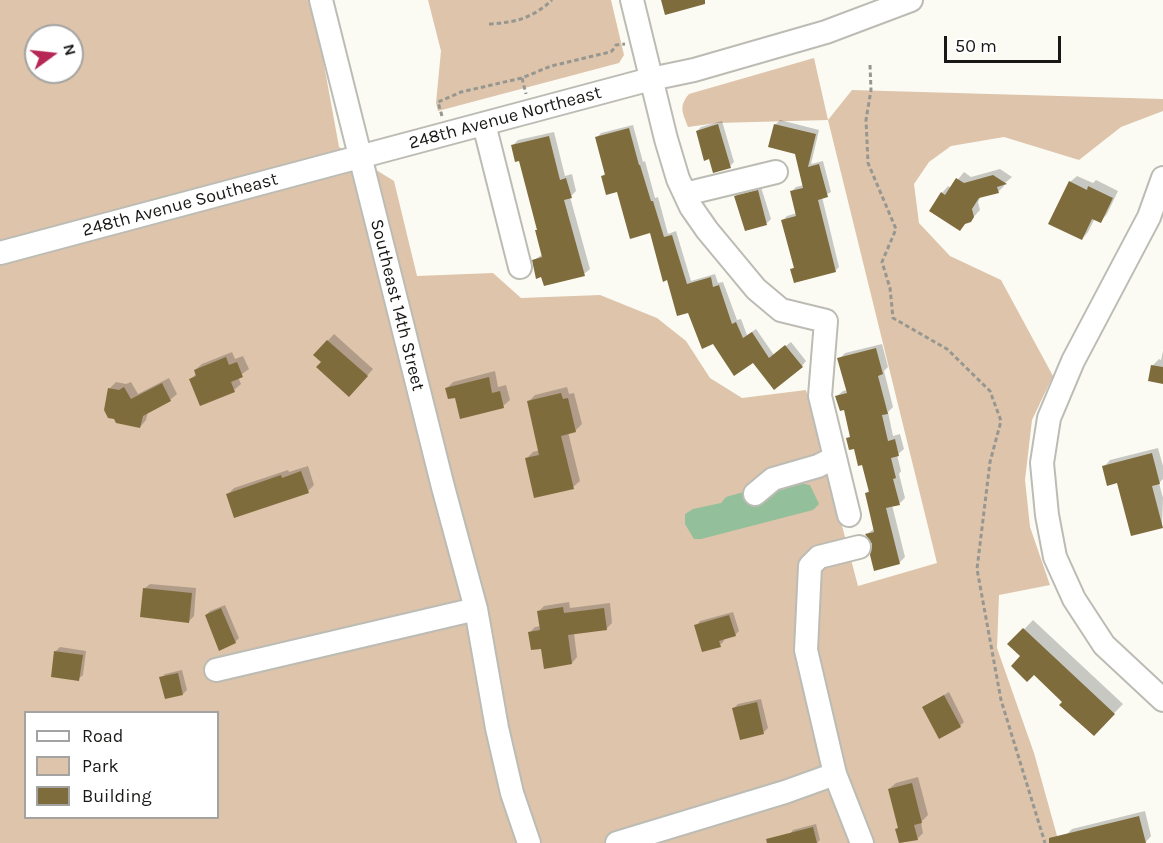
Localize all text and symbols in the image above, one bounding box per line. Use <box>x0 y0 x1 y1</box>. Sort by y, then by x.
north arrow <box>24 24 84 84</box>
scale bar <box>947 24 1064 62</box>
text: 50 m <box>955 35 997 57</box>
text: N <box>59 42 81 58</box>
street label: 248th Avenue Northeast <box>406 82 604 154</box>
street label: 248th Avenue Southeast <box>80 168 280 242</box>
street label: Southeast 14th Street <box>365 217 429 393</box>
legend <box>24 711 219 819</box>
text: Road <box>82 725 123 747</box>
text: Park <box>82 755 119 777</box>
text: Building <box>82 785 152 807</box>

